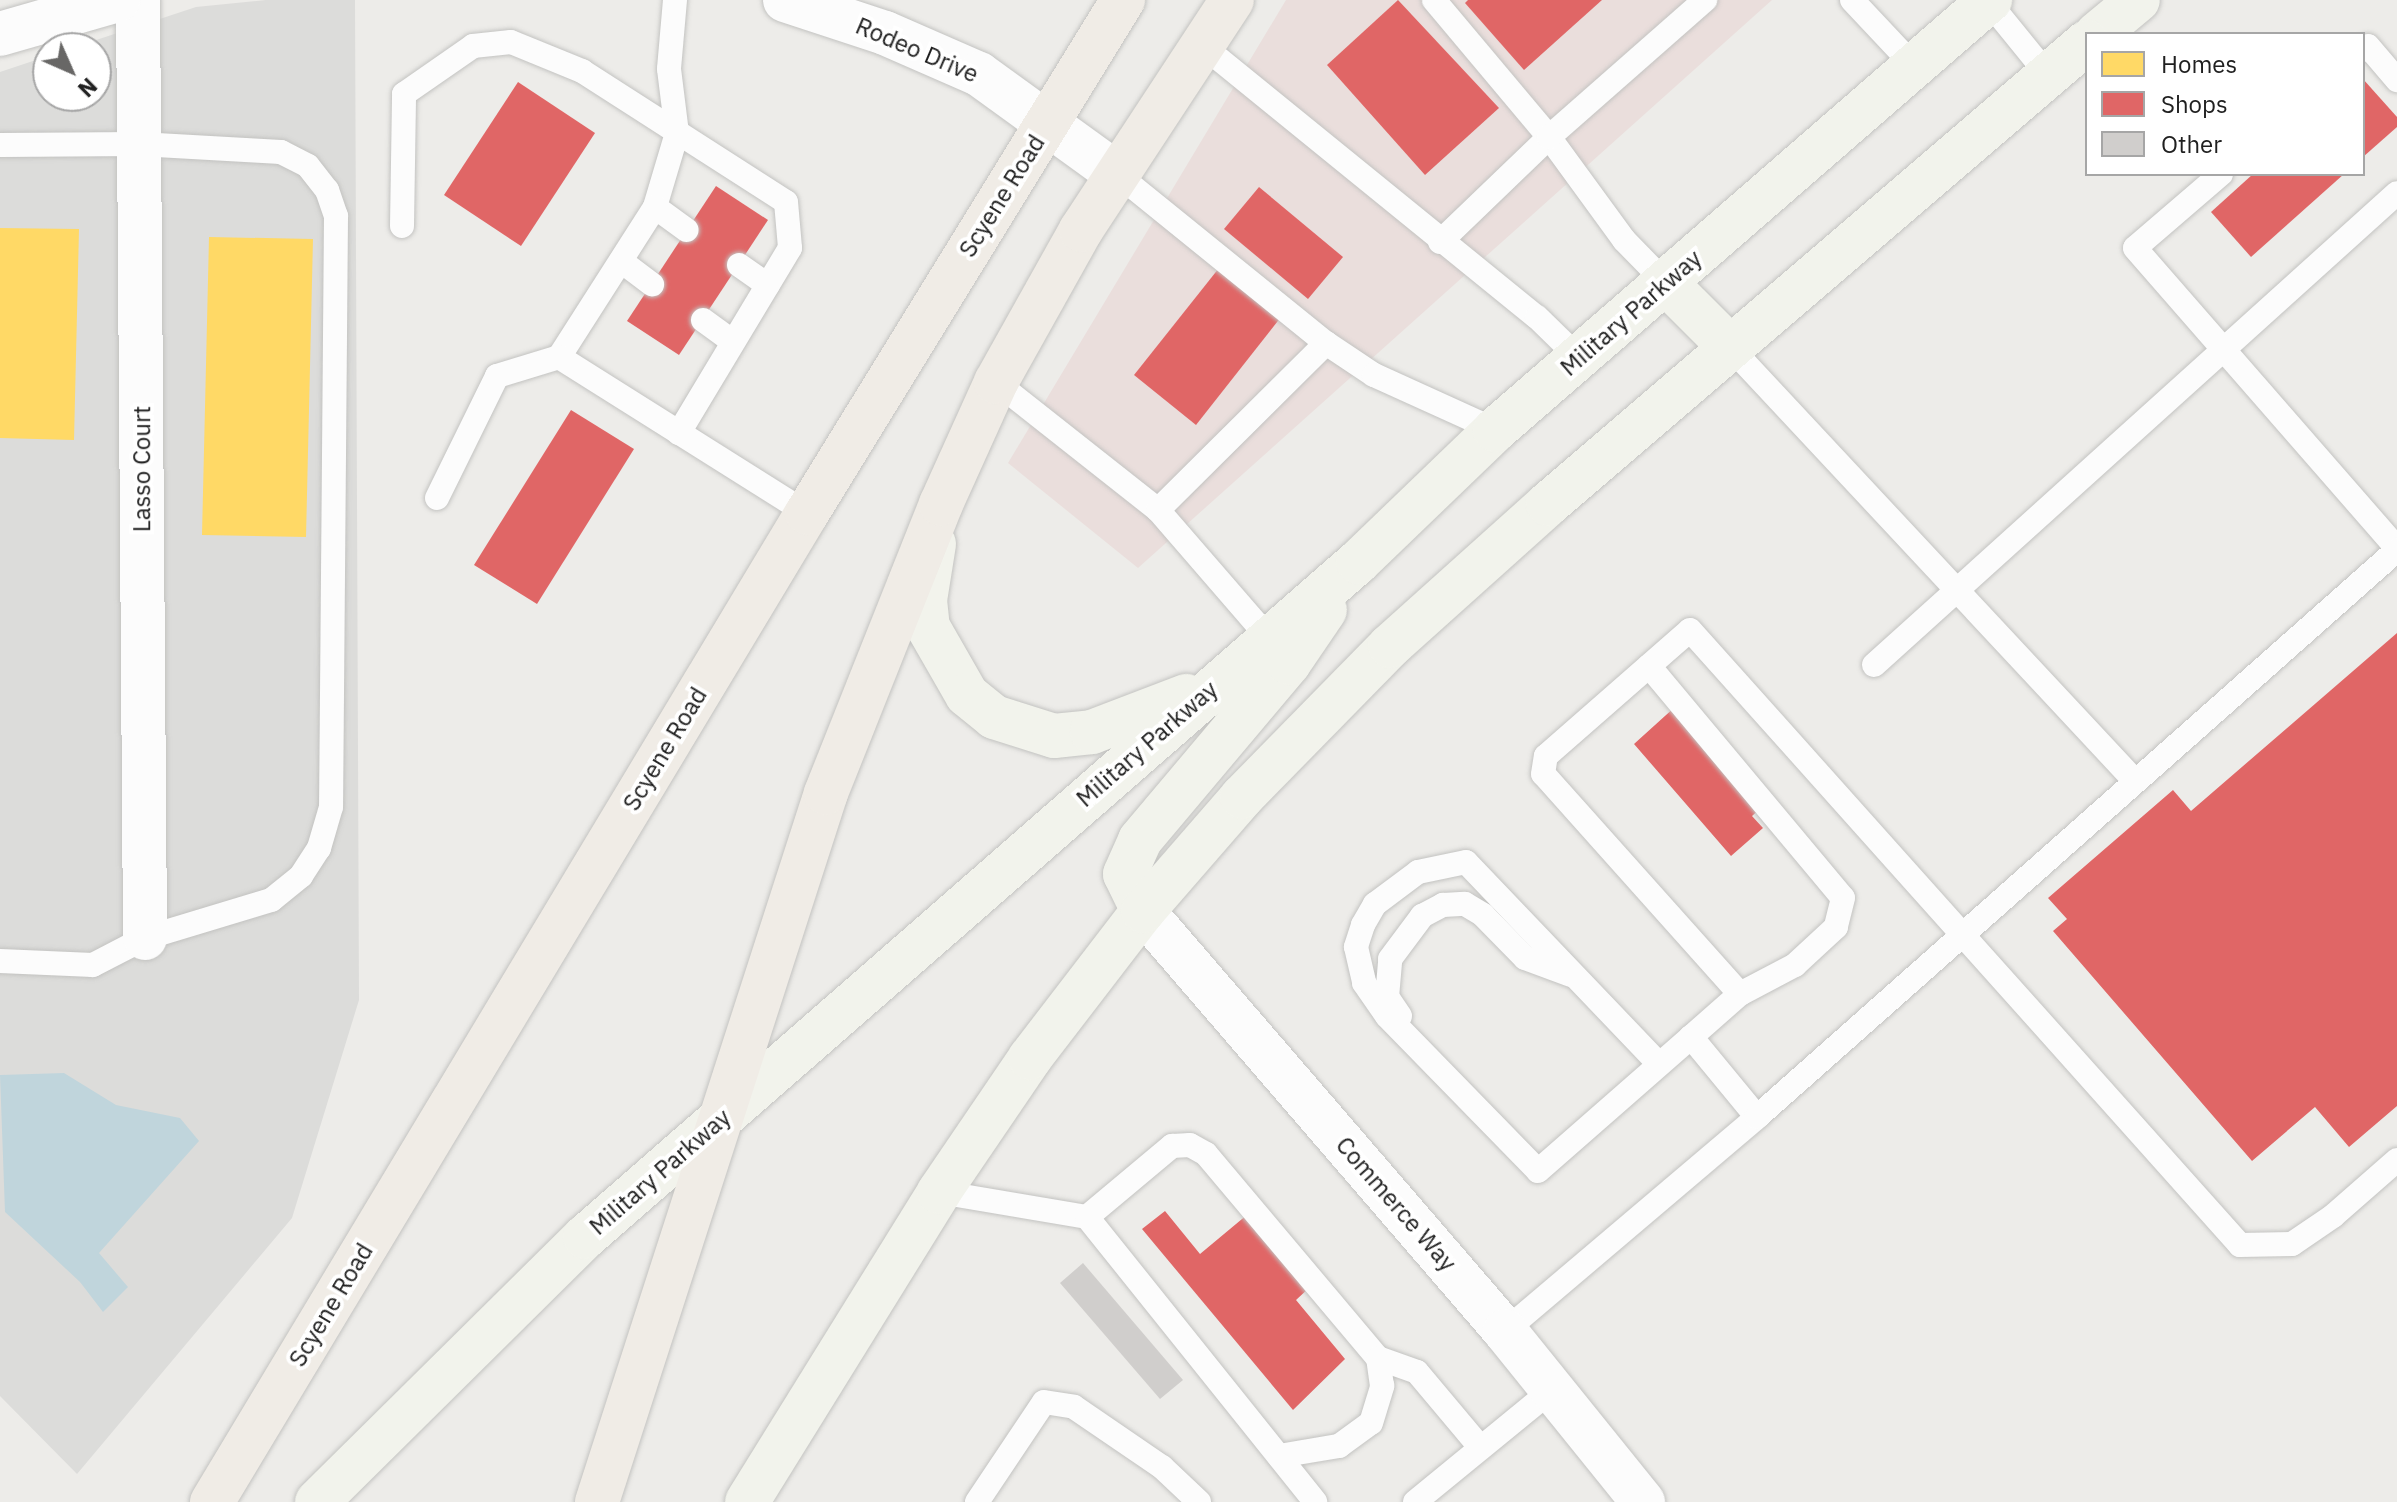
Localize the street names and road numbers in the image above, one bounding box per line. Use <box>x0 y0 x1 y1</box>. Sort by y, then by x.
street label: Rodeo Drive <box>851 11 983 89</box>
street label: Scyene Road <box>953 130 1051 262</box>
street label: Military Parkway <box>1555 244 1707 382</box>
street label: Lasso Court <box>128 406 156 532</box>
street label: Military Parkway <box>1071 675 1223 813</box>
street label: Scyene Road <box>617 682 713 816</box>
street label: Military Parkway <box>584 1103 736 1241</box>
street label: Commerce Way <box>1330 1131 1462 1277</box>
street label: Scyene Road <box>283 1238 379 1372</box>

